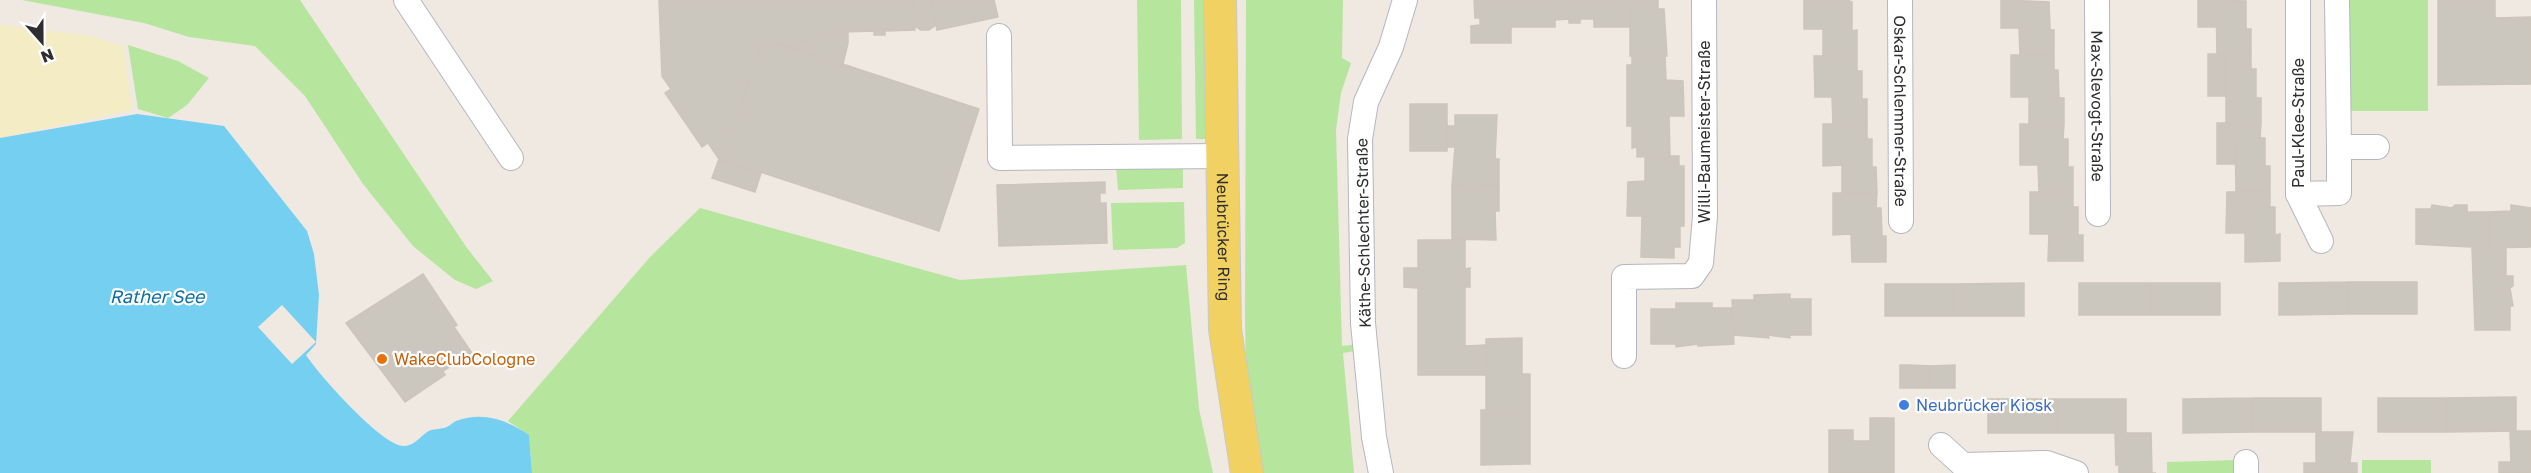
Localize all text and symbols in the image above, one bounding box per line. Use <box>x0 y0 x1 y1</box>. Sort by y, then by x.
north arrow <box>12 12 72 72</box>
street label: Oskar-Schlemmer-Straße <box>1890 15 1911 207</box>
street label: Max-Slevogt-Straße <box>2087 30 2108 182</box>
street label: Willi-Baumeister-Straße <box>1694 41 1714 223</box>
text: N <box>38 44 57 68</box>
street label: Paul-Klee-Straße <box>2288 58 2308 188</box>
street label: Käthe-Schlechter-Straße <box>1351 138 1375 328</box>
street label: Neubrücker Ring <box>1213 172 1235 302</box>
water label: Rather See <box>110 285 206 307</box>
place label: WakeClubCologne <box>394 349 535 369</box>
marker: WakeClubCologne <box>375 352 389 366</box>
place label: Neubrücker Kiosk <box>1916 395 2052 415</box>
marker: Neubrücker Kiosk <box>1897 398 1911 412</box>

